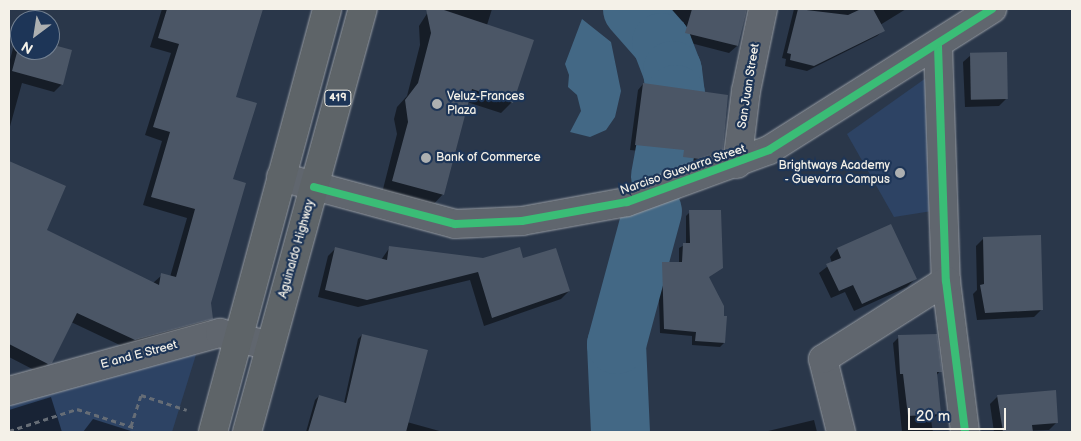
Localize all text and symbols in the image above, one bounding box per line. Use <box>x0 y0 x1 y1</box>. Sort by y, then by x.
north arrow <box>10 10 60 60</box>
text: N <box>19 37 36 57</box>
street label: San Juan Street <box>735 42 763 130</box>
road number: 419 <box>324 90 352 106</box>
place label: Veluz-Frances Plaza <box>447 90 524 118</box>
marker: Veluz-Frances Plaza <box>431 98 443 110</box>
street label: Narciso Guevarra Street <box>618 142 748 198</box>
place label: Bank of Commerce <box>436 151 541 165</box>
marker: Bank of Commerce <box>420 152 432 164</box>
place label: Brightways Academy - Guevarra Campus <box>779 159 890 187</box>
marker: Brightways Academy - Guevarra Campus <box>894 167 906 179</box>
street label: Aguinaldo Highway <box>276 198 318 300</box>
street label: E and E Street <box>99 338 179 372</box>
scale bar <box>911 398 1008 430</box>
text: 20 m <box>916 407 950 426</box>

